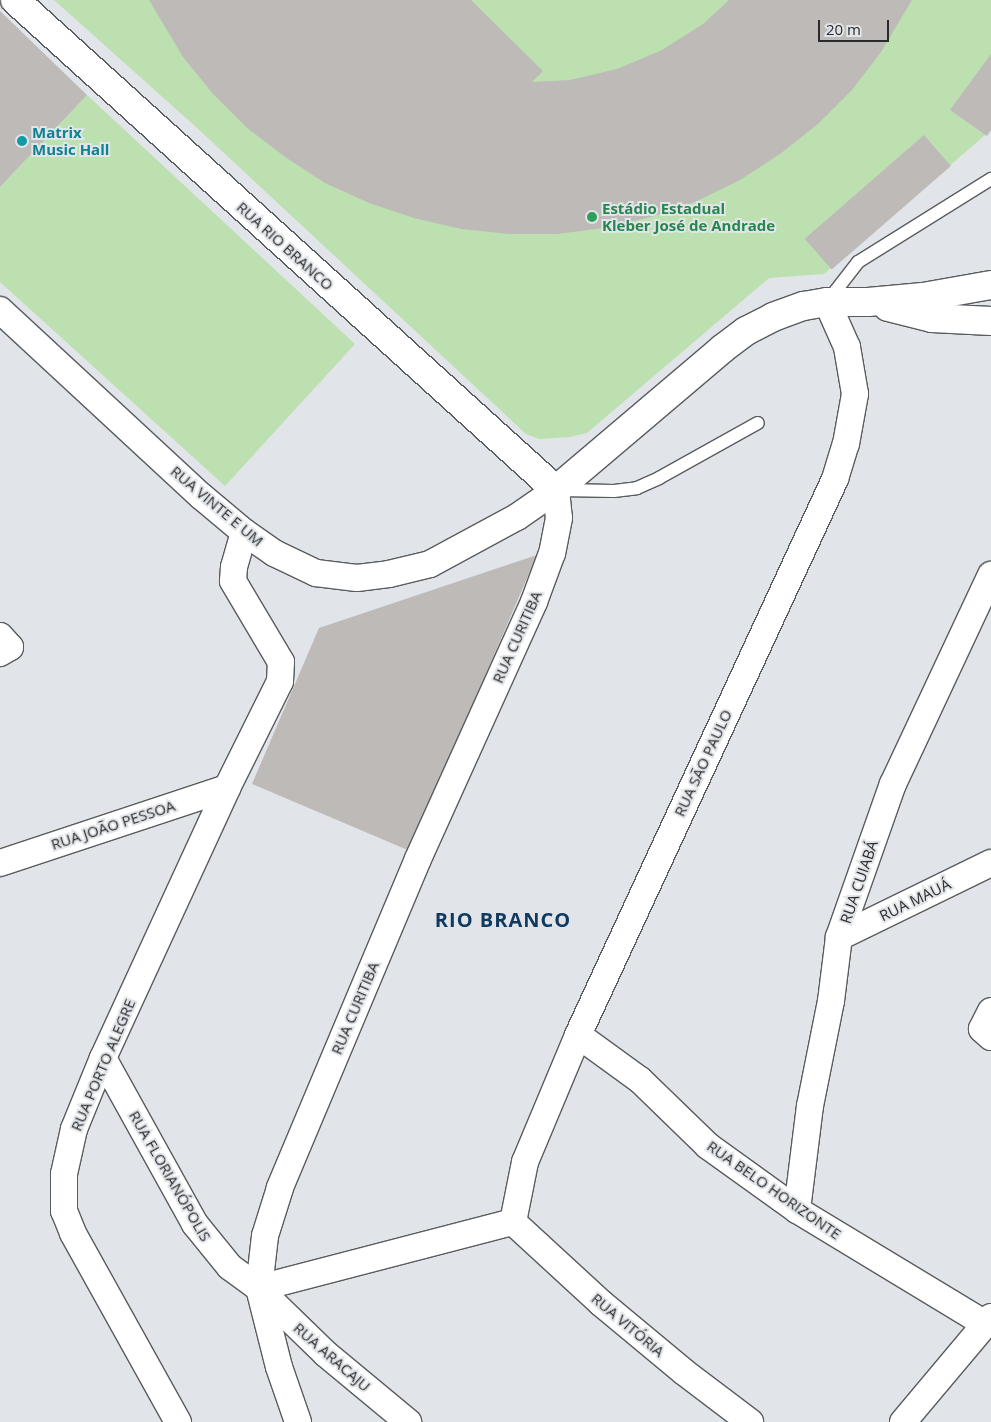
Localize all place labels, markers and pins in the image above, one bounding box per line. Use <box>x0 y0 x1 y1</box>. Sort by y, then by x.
place label: Matrix Music Hall <box>32 123 109 158</box>
marker: Matrix Music Hall <box>16 135 28 147</box>
place label: Estádio Estadual Kleber José de Andrade <box>602 199 775 234</box>
marker: Estádio Estadual Kleber José de Andrade <box>586 211 598 223</box>

